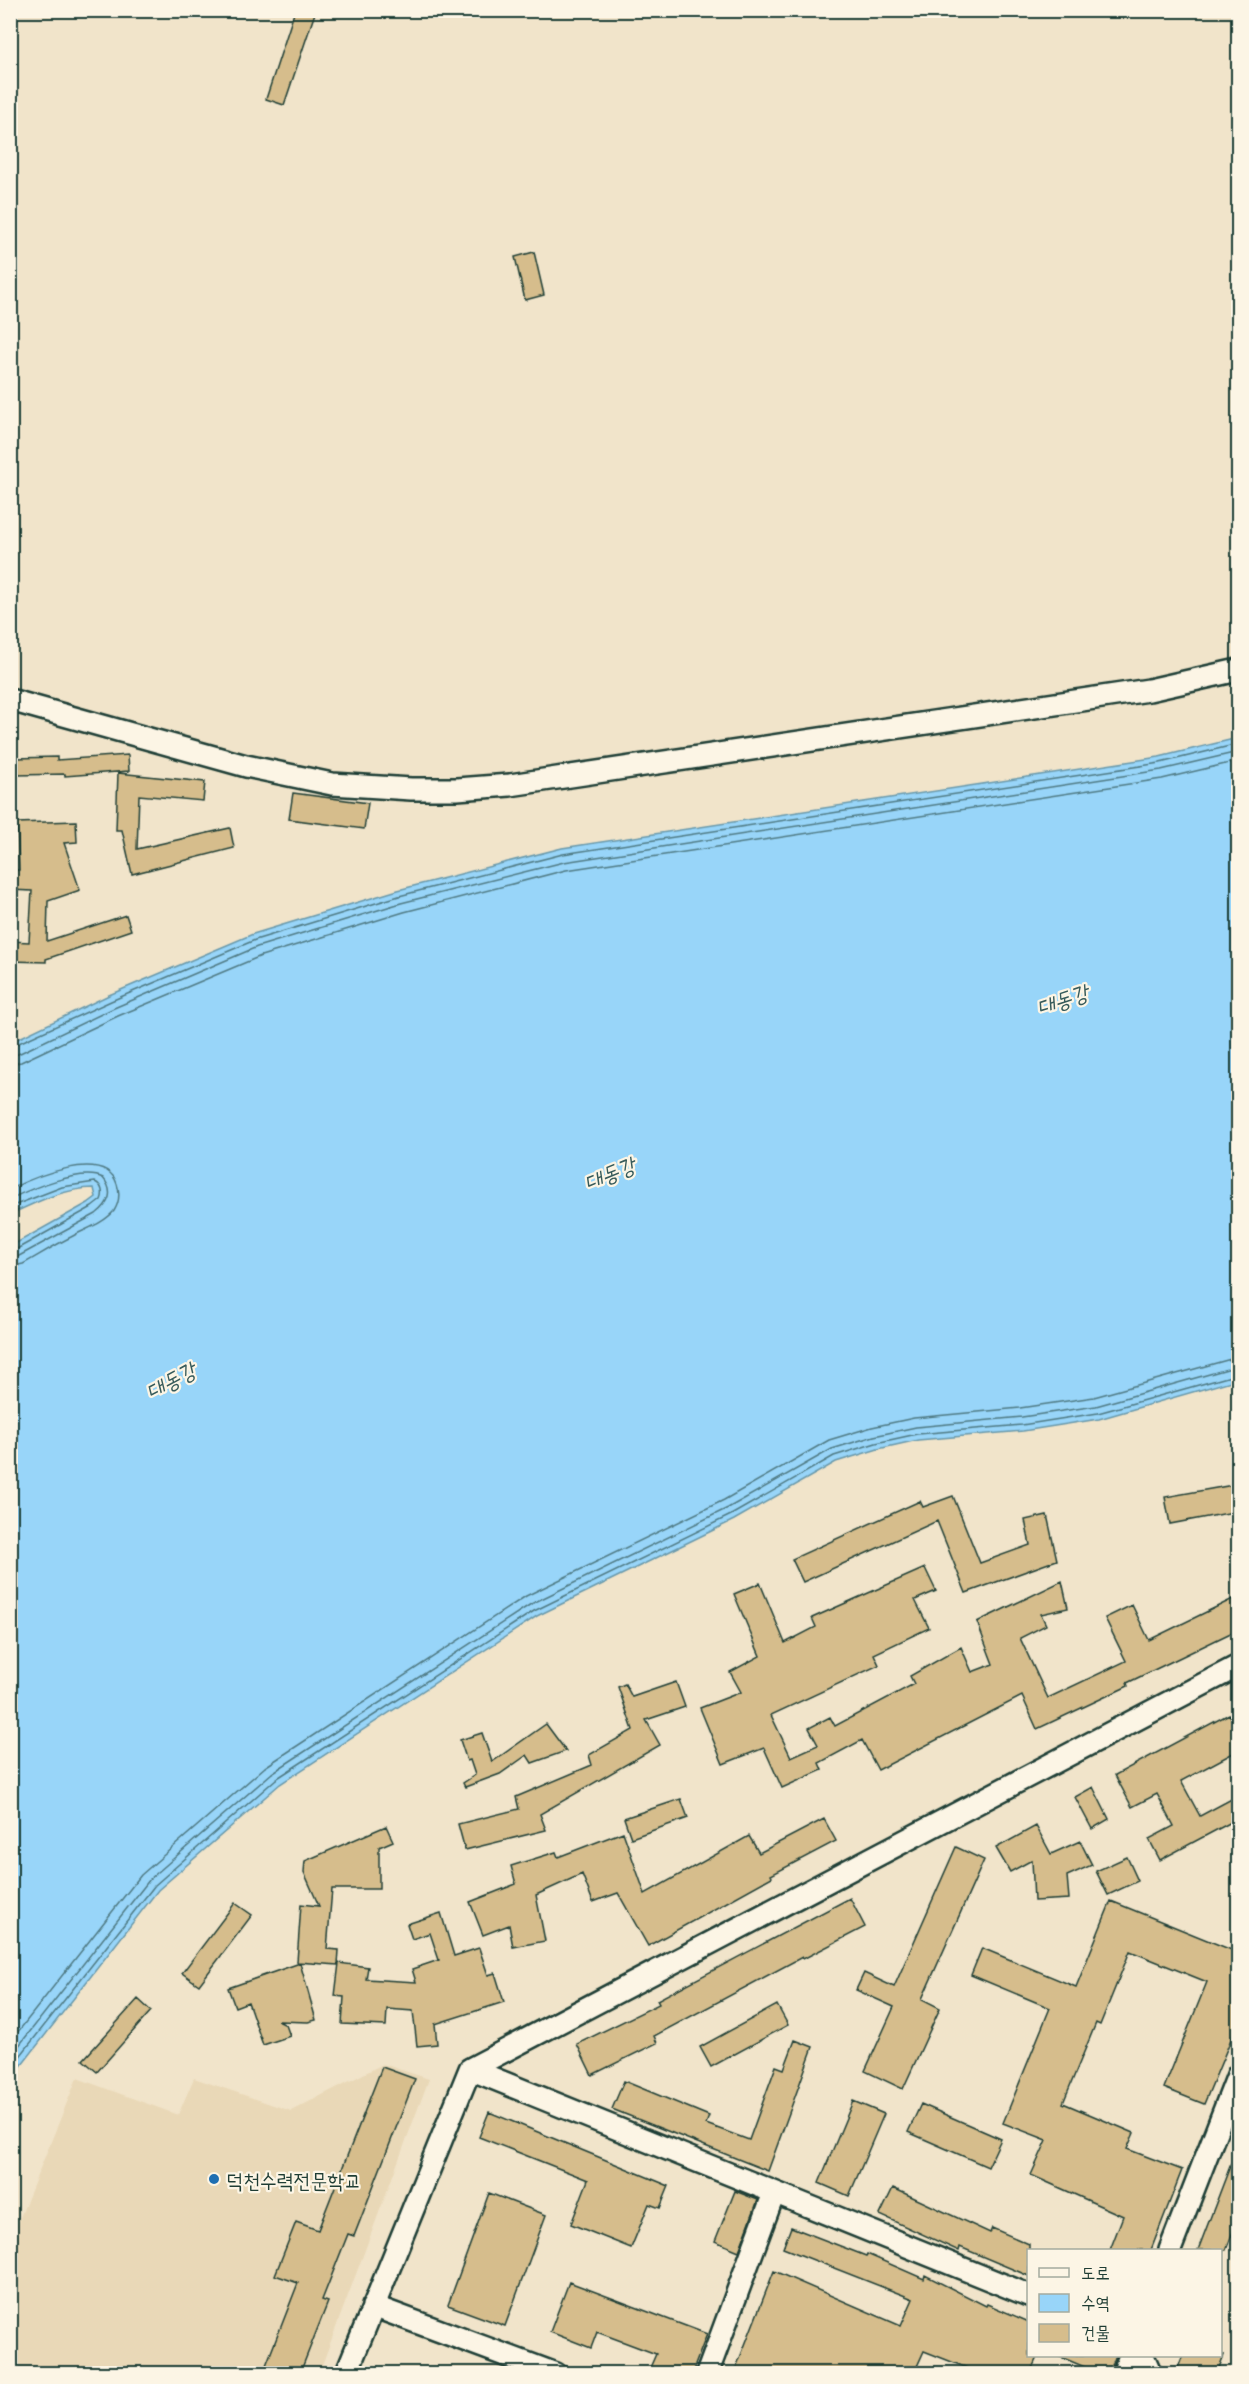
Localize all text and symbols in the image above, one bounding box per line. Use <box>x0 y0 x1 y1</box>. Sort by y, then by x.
water label: 대동강 <box>1032 973 1095 1022</box>
water label: 대동강 <box>578 1146 642 1197</box>
water label: 대동강 <box>139 1351 203 1406</box>
place label: 덕천수력전문학교 <box>226 2163 361 2195</box>
marker: 덕천수력전문학교 <box>207 2172 221 2186</box>
legend <box>1027 2249 1222 2357</box>
text: 도로 <box>1081 2258 1110 2285</box>
text: 수역 <box>1081 2288 1110 2315</box>
text: 건물 <box>1081 2318 1110 2345</box>

